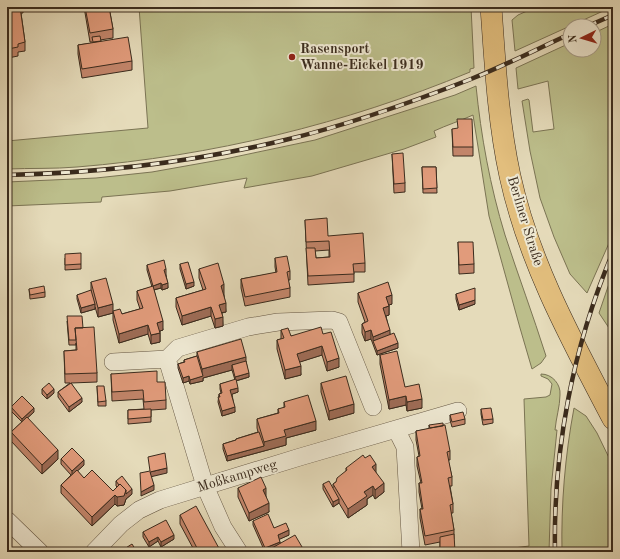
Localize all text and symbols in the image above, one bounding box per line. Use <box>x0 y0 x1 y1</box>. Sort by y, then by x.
north arrow <box>562 18 602 58</box>
text: N <box>568 33 579 43</box>
place label: Rasensport Wanne-Eickel 1919 <box>300 42 424 72</box>
marker: Rasensport Wanne-Eickel 1919 <box>287 52 297 62</box>
street label: Berliner Straße <box>505 174 545 268</box>
street label: Moßkampweg <box>195 457 279 495</box>

